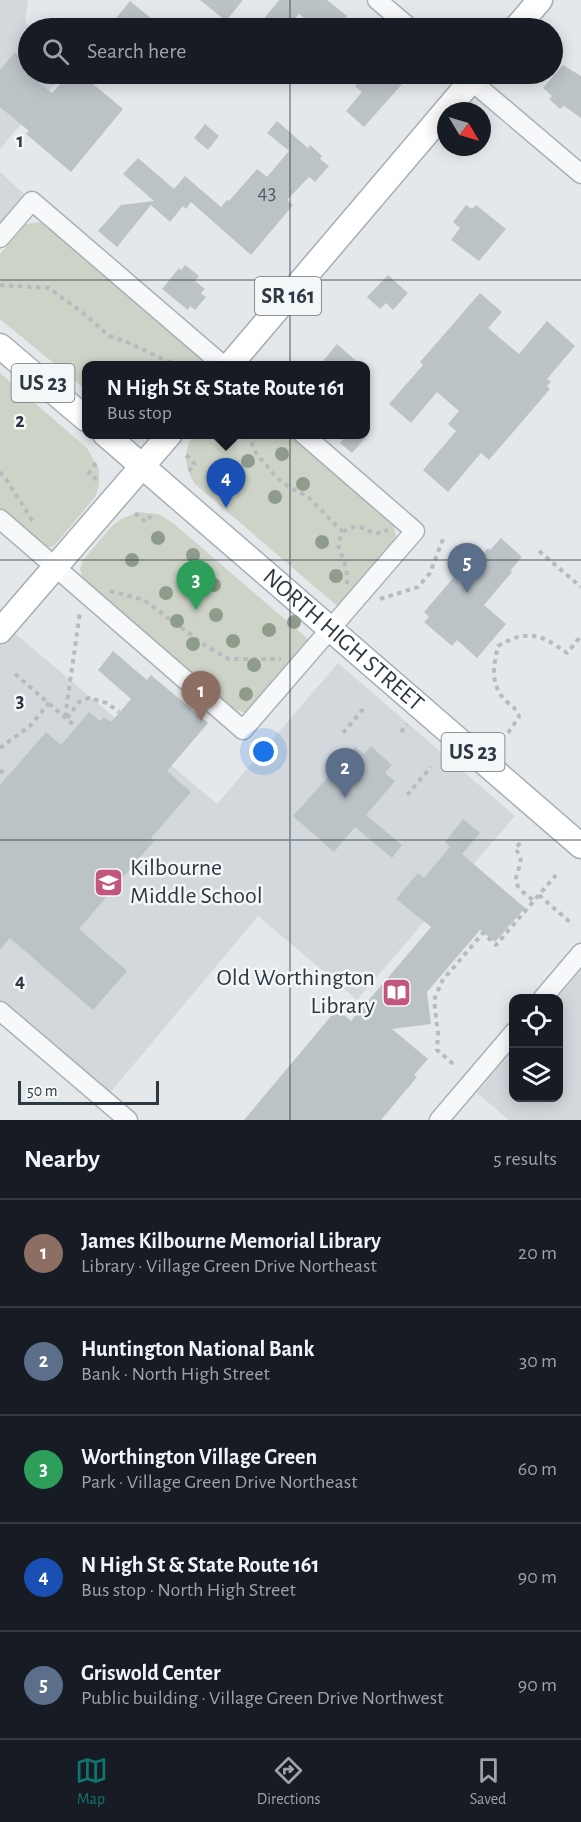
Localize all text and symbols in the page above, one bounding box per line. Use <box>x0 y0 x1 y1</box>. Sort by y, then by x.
search box <box>18 18 563 84</box>
icon: search <box>39 35 72 68</box>
text: Search here <box>87 40 186 62</box>
north arrow <box>437 102 491 156</box>
text: 1 <box>16 131 24 151</box>
house number: 43 <box>258 182 276 203</box>
road number: SR 161 <box>255 277 321 315</box>
popup <box>82 361 370 439</box>
road number: US 23 <box>12 364 74 402</box>
text: N High St & State Route 161 <box>107 377 345 399</box>
text: Bus stop <box>107 403 172 423</box>
text: 2 <box>15 411 25 431</box>
pin: 4 <box>206 458 246 508</box>
pin: 5 <box>448 544 486 593</box>
pin: 3 <box>176 560 216 610</box>
street label: NORTH HIGH STREET <box>258 564 428 716</box>
pin: 1 <box>182 672 220 721</box>
text: 3 <box>16 691 24 711</box>
road number: US 23 <box>442 733 504 771</box>
your location <box>249 737 278 766</box>
pin: 2 <box>326 748 364 798</box>
place label: Kilbourne Middle School <box>130 856 263 908</box>
school or university icon: Kilbourne Middle School <box>93 866 125 898</box>
place label: Old Worthington Library <box>217 966 375 1018</box>
text: 4 <box>15 971 25 991</box>
library icon: Old Worthington Library <box>380 976 412 1008</box>
map controls <box>509 994 563 1102</box>
button: locate <box>509 994 563 1048</box>
button: layers <box>509 1048 563 1102</box>
scale bar <box>18 1078 159 1106</box>
text: 50 m <box>27 1083 58 1099</box>
text: Nearby <box>24 1146 100 1172</box>
text: 5 results <box>493 1149 557 1169</box>
text: James Kilbourne Memorial Library <box>81 1230 381 1252</box>
text: 1 <box>40 1243 47 1263</box>
text: 20 m <box>518 1243 557 1263</box>
text: Library · Village Green Drive Northeast <box>81 1256 377 1276</box>
text: Huntington National Bank <box>81 1338 314 1360</box>
text: 2 <box>39 1351 48 1371</box>
text: 30 m <box>519 1351 557 1371</box>
text: Bank · North High Street <box>81 1364 270 1384</box>
text: Worthington Village Green <box>81 1446 317 1468</box>
text: 3 <box>39 1459 48 1479</box>
text: 60 m <box>518 1459 557 1479</box>
text: Park · Village Green Drive Northeast <box>81 1472 358 1492</box>
text: N High St & State Route 161 <box>81 1554 319 1576</box>
text: 4 <box>38 1567 49 1587</box>
text: 90 m <box>518 1567 557 1587</box>
text: Bus stop · North High Street <box>81 1580 296 1600</box>
text: Griswold Center <box>81 1662 221 1684</box>
text: 5 <box>39 1675 48 1695</box>
text: 90 m <box>518 1675 557 1695</box>
text: Public building · Village Green Drive Northwest <box>81 1688 444 1708</box>
tab: Map <box>75 1754 108 1809</box>
tab: Directions <box>257 1754 321 1809</box>
tab: Saved <box>470 1754 506 1809</box>

